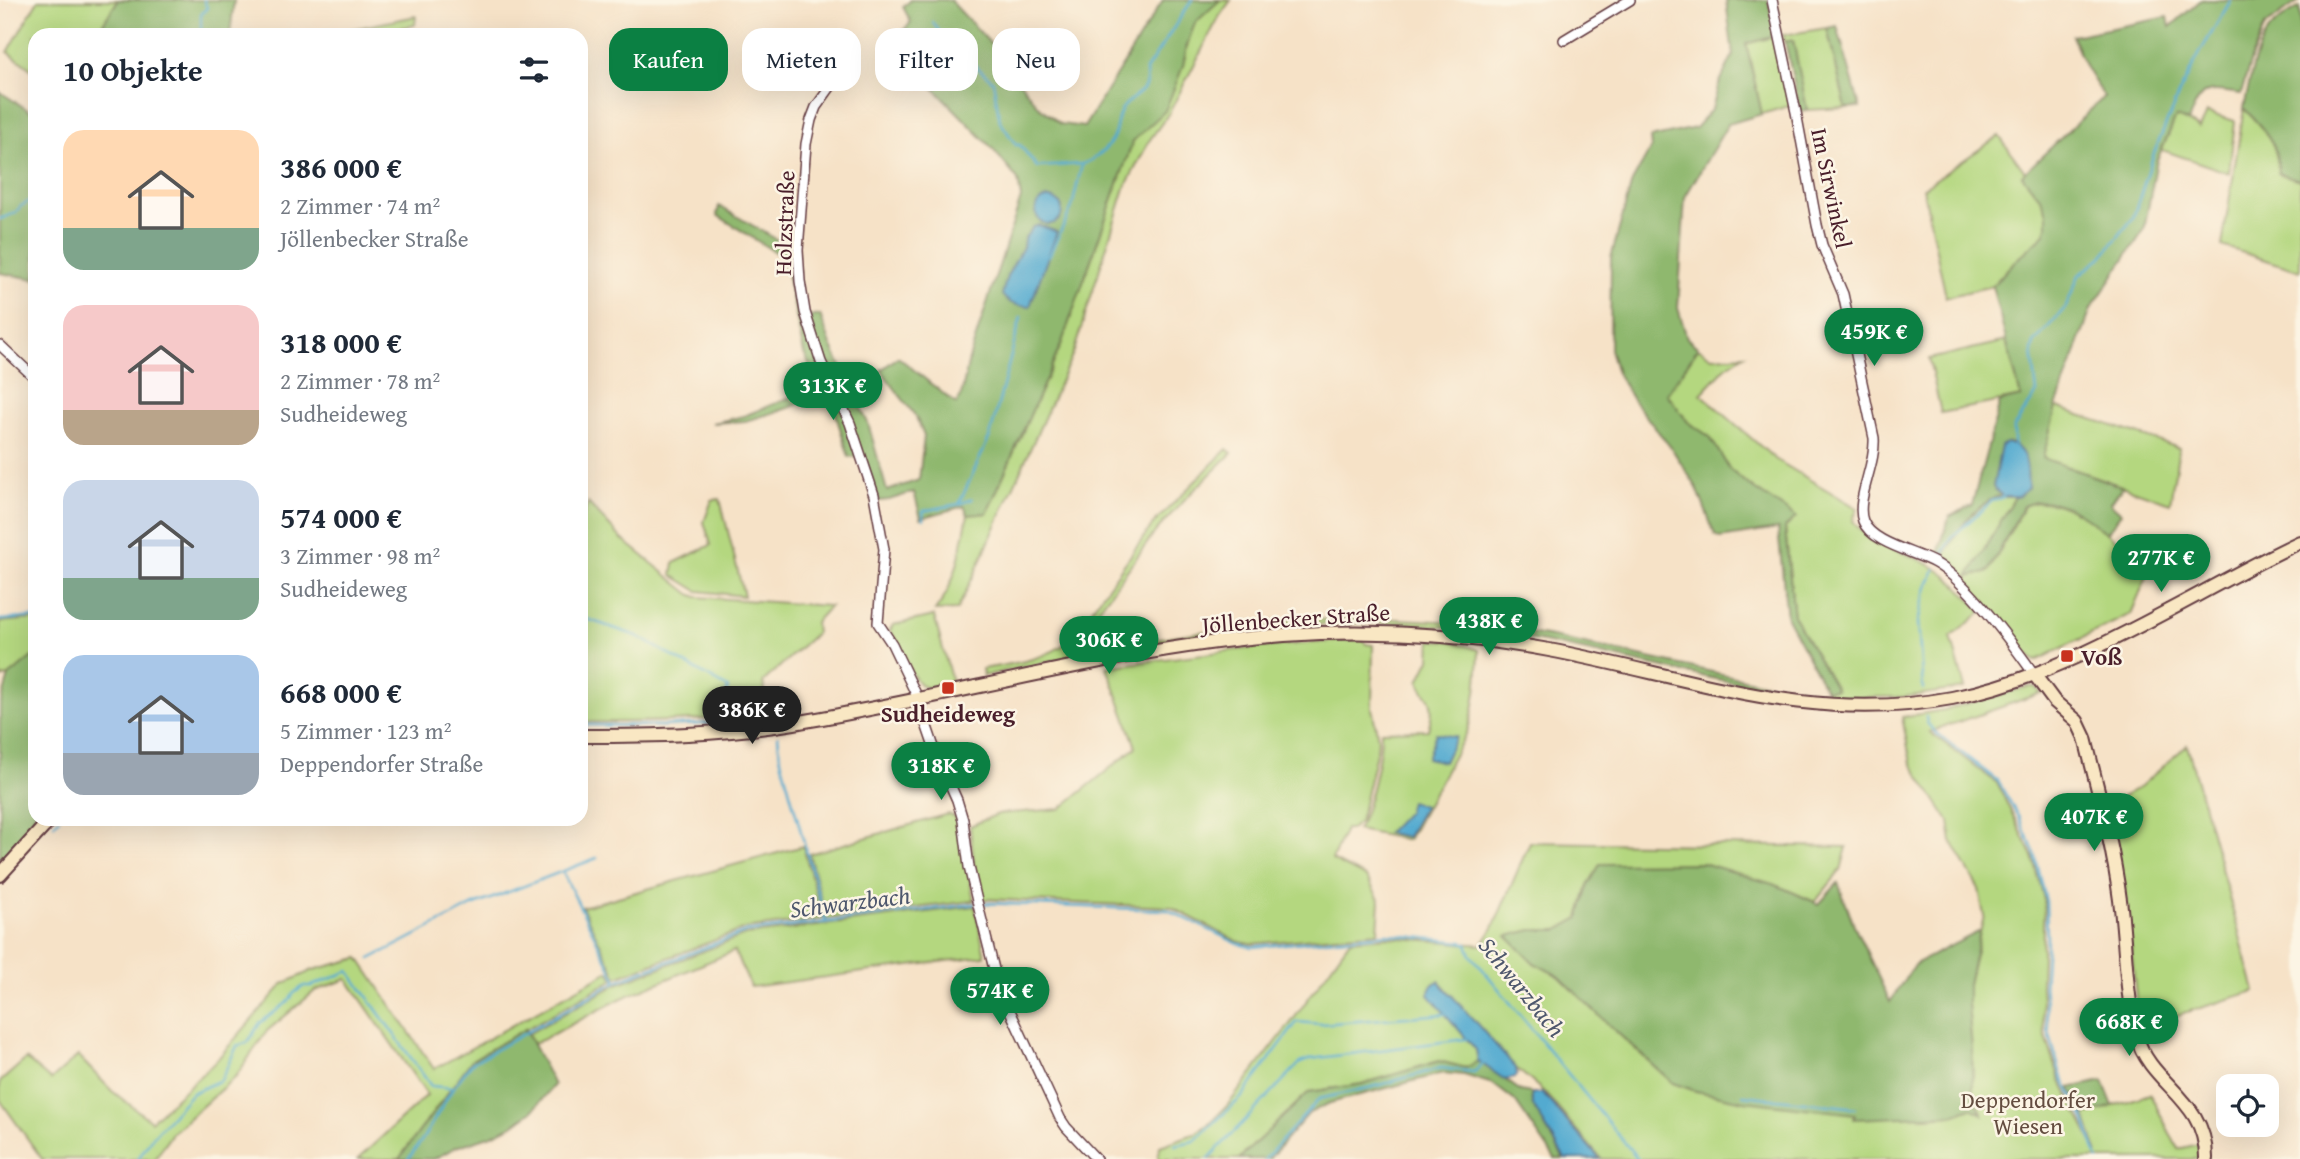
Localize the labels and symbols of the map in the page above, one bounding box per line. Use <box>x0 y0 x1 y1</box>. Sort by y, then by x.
street label: Im Sirwinkel <box>1803 125 1861 251</box>
street label: Holzstraße <box>766 170 802 276</box>
pin: 459K € <box>1817 308 1931 368</box>
pin: 313K € <box>776 362 890 422</box>
pin: 277K € <box>2104 534 2218 594</box>
street label: Jöllenbecker Straße <box>1198 595 1391 641</box>
pin: 438K € <box>1432 598 1546 657</box>
pin: 306K € <box>1052 616 1166 676</box>
place label: Voß <box>2081 640 2122 673</box>
marker: Voß <box>2059 648 2075 664</box>
marker: Sudheideweg <box>940 680 956 696</box>
pin: 386K € <box>695 686 809 746</box>
place label: Sudheideweg <box>881 697 1016 730</box>
pin: 318K € <box>884 742 998 802</box>
pin: 407K € <box>2037 794 2151 853</box>
water label: Schwarzbach <box>788 877 912 927</box>
water label: Schwarzbach <box>1470 929 1574 1045</box>
pin: 574K € <box>943 968 1057 1027</box>
pin: 668K € <box>2072 998 2186 1058</box>
park label: Deppendorfer Wiesen <box>1961 1083 2096 1142</box>

